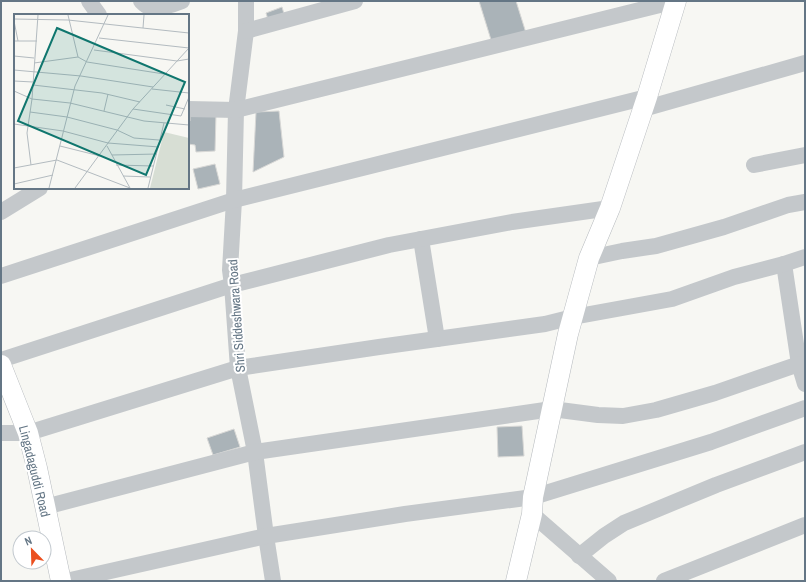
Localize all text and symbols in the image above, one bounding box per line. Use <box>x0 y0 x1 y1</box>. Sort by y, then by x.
inset map <box>14 14 189 189</box>
street label: Shri Siddeshwara Road <box>224 259 249 373</box>
street label: Lingadaguddi Road <box>15 424 54 519</box>
north arrow <box>12 530 52 570</box>
text: N <box>22 533 34 549</box>

